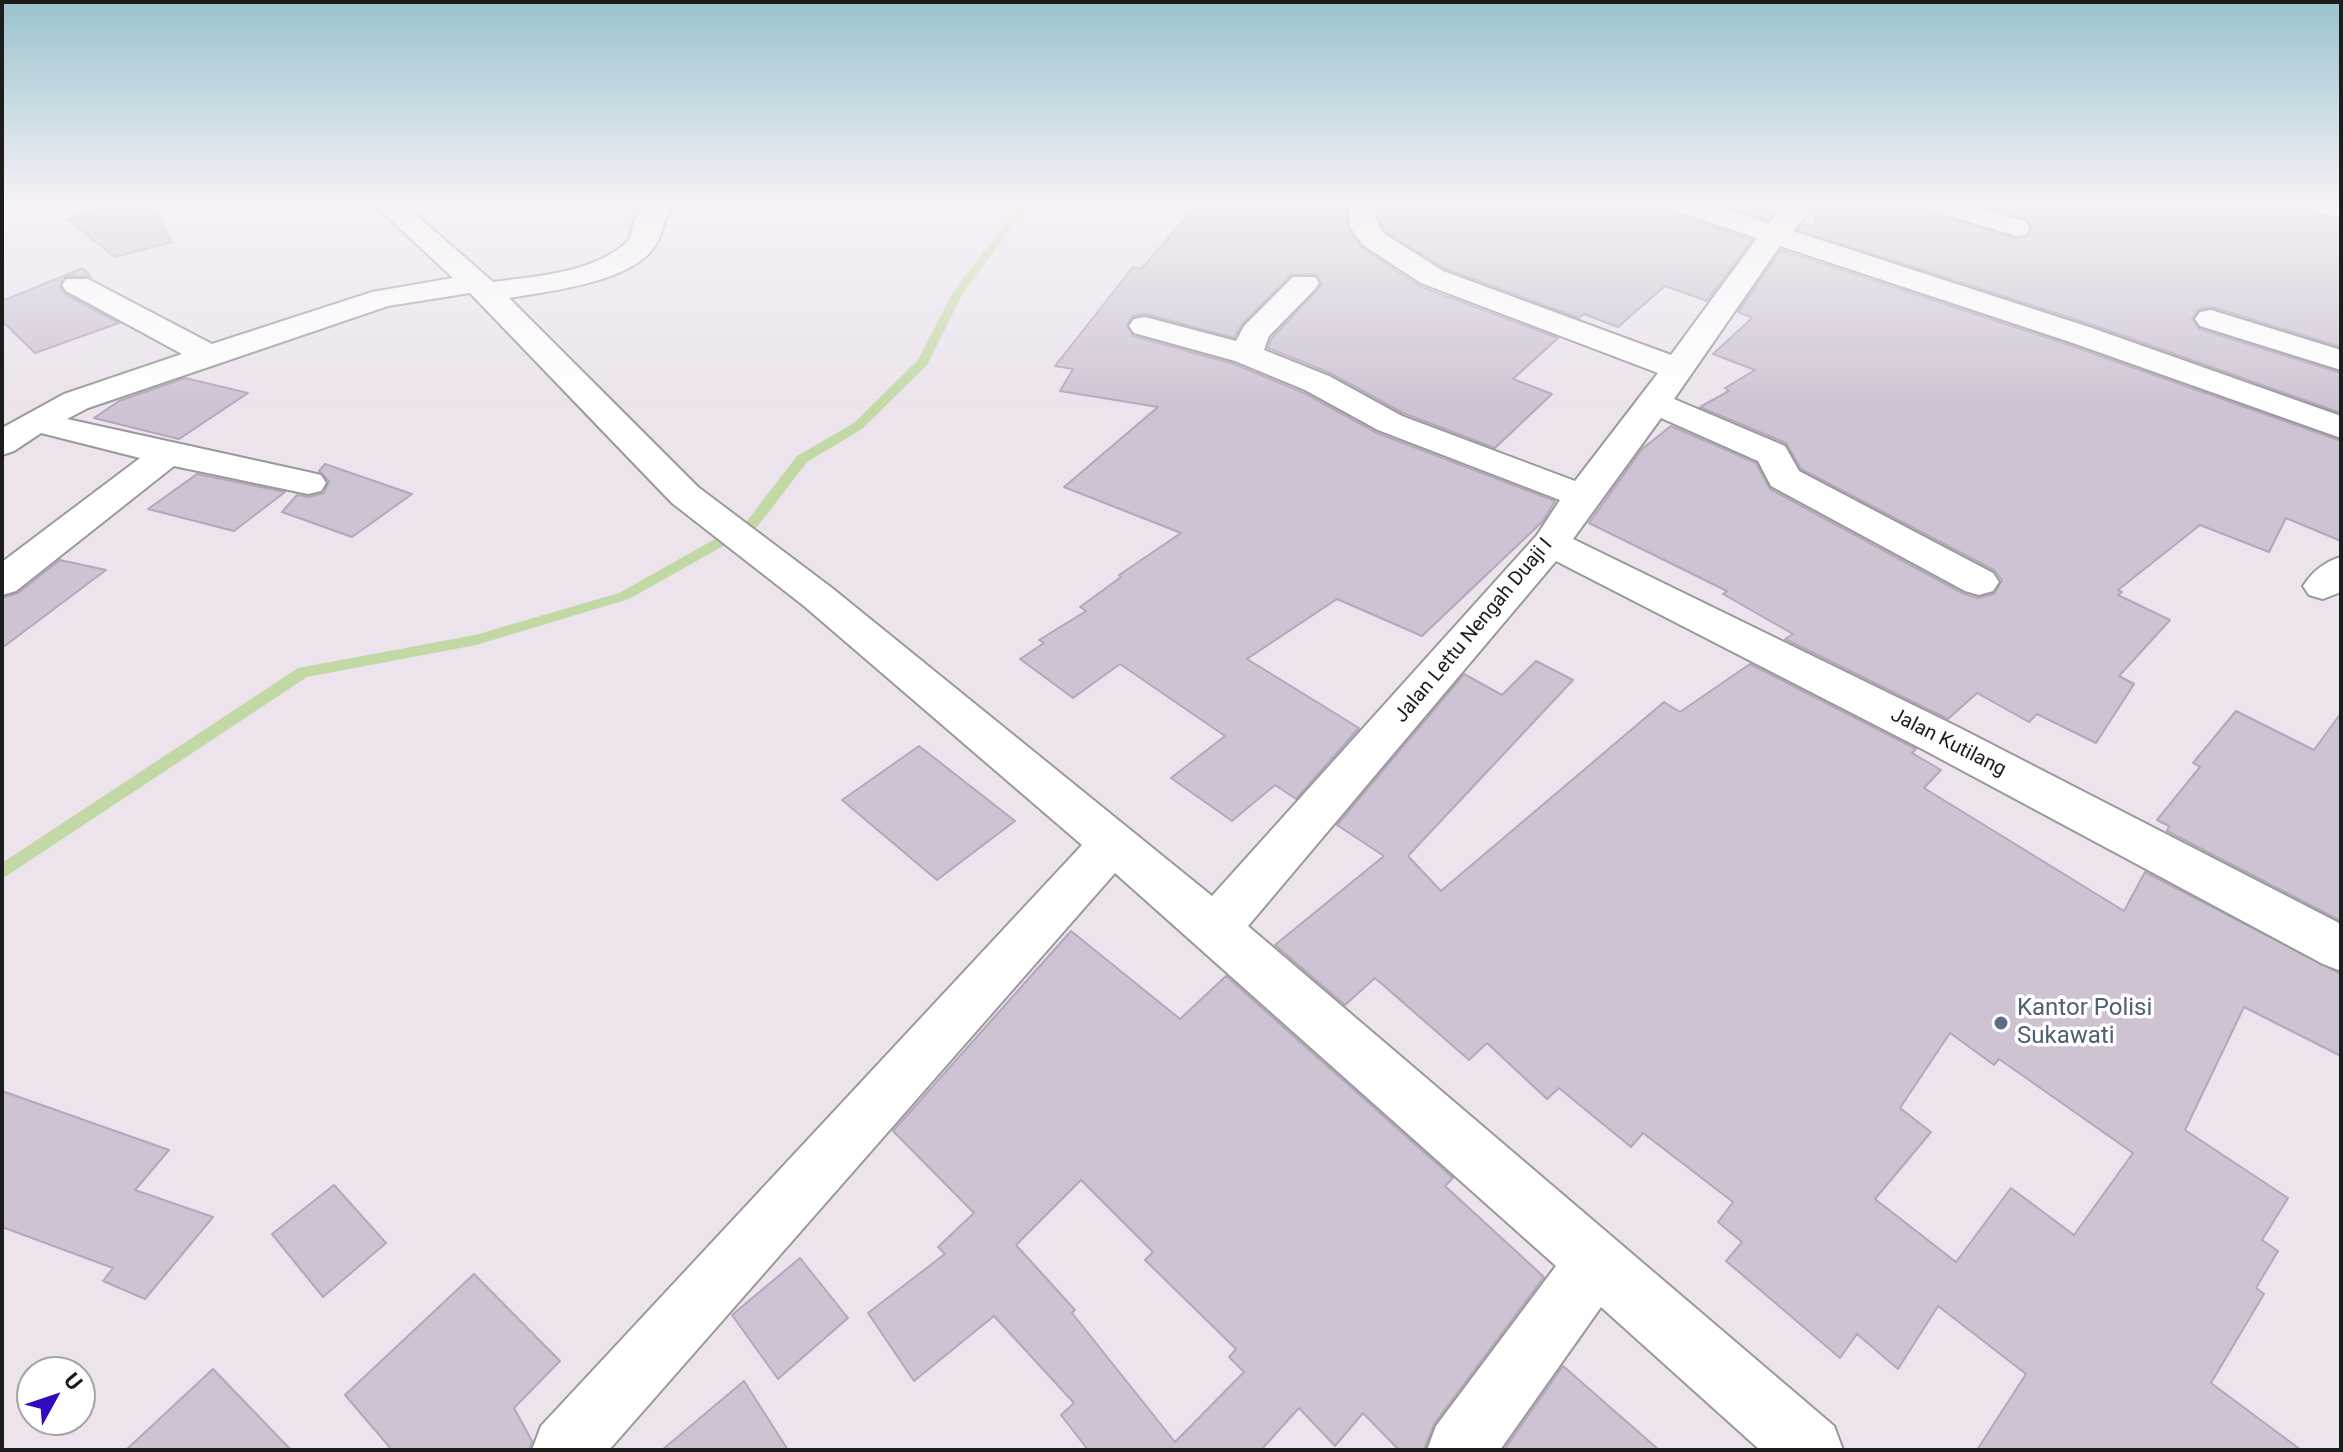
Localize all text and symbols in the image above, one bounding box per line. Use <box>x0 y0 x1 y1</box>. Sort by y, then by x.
street label: Jalan Lettu Nengah Duaji I <box>1390 534 1558 728</box>
street label: Jalan Kutilang <box>1886 704 2010 782</box>
place label: Kantor Polisi Sukawati <box>2017 995 2152 1051</box>
marker: Kantor Polisi Sukawati <box>1992 1014 2010 1032</box>
north arrow <box>16 1356 96 1436</box>
text: U <box>59 1368 87 1395</box>

